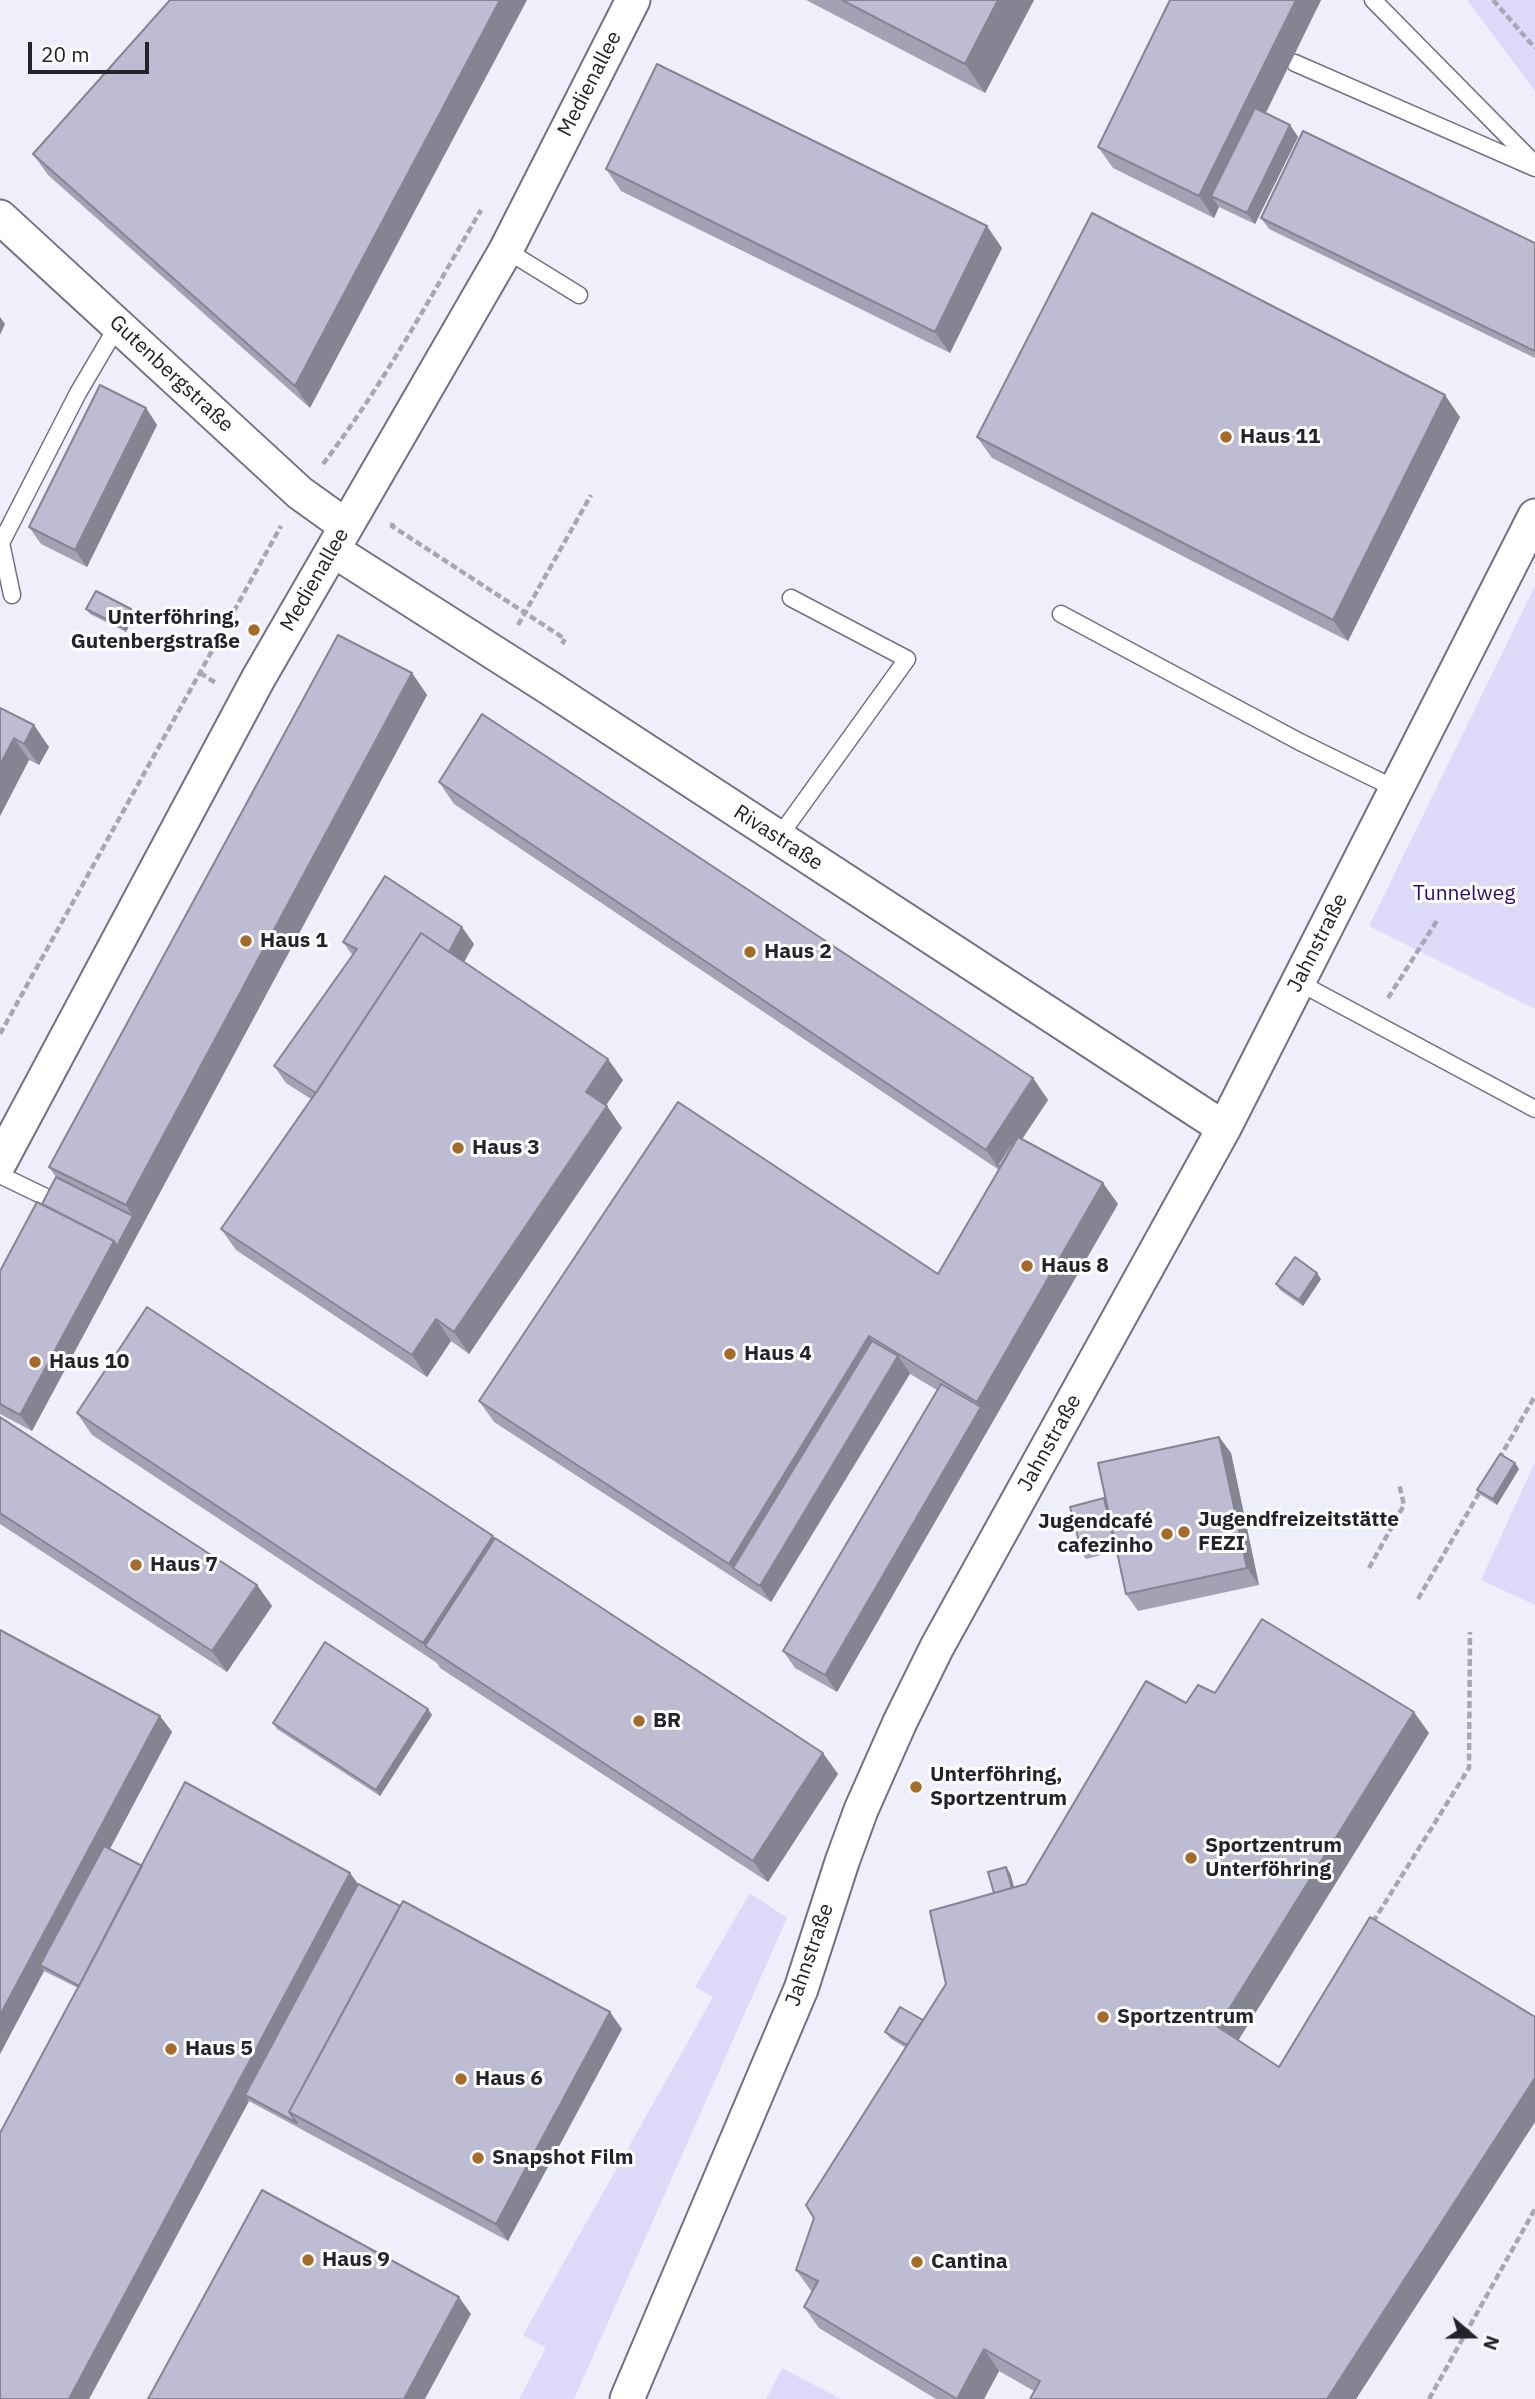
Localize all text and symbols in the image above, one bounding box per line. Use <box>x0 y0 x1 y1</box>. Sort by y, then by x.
street label: Medienallee <box>553 27 627 141</box>
scale bar <box>32 28 152 72</box>
text: 20 m <box>41 40 90 68</box>
street label: Gutenbergstraße <box>104 310 238 438</box>
place label: Haus 11 <box>1240 424 1320 450</box>
marker: Haus 11 <box>1218 429 1234 445</box>
street label: Medienallee <box>275 524 355 636</box>
place label: Unterföhring, Gutenbergstraße <box>71 605 240 655</box>
marker: Unterföhring, Gutenbergstraße <box>246 622 262 638</box>
street label: Rivastraße <box>729 800 827 876</box>
park label: Tunnelweg <box>1413 881 1515 907</box>
street label: Jahnstraße <box>1282 890 1354 996</box>
place label: Haus 1 <box>260 928 328 954</box>
marker: Haus 1 <box>238 933 254 949</box>
place label: Haus 2 <box>764 939 832 965</box>
marker: Haus 2 <box>742 944 758 960</box>
place label: Haus 3 <box>472 1135 540 1161</box>
marker: Haus 3 <box>450 1140 466 1156</box>
place label: Haus 8 <box>1041 1253 1109 1279</box>
marker: Haus 8 <box>1019 1258 1035 1274</box>
place label: Haus 4 <box>744 1341 812 1367</box>
marker: Haus 4 <box>722 1346 738 1362</box>
place label: Haus 10 <box>49 1349 129 1375</box>
marker: Haus 10 <box>27 1354 43 1370</box>
street label: Jahnstraße <box>1013 1390 1087 1496</box>
place label: Jugendfreizeitstätte FEZI <box>1198 1507 1399 1557</box>
place label: Jugendcafé cafezinho <box>1038 1509 1153 1559</box>
marker: Jugendfreizeitstätte FEZI <box>1176 1524 1192 1540</box>
marker: Jugendcafé cafezinho <box>1159 1526 1175 1542</box>
place label: Haus 7 <box>150 1552 218 1578</box>
marker: Haus 7 <box>128 1557 144 1573</box>
place label: BR <box>653 1708 681 1734</box>
marker: BR <box>631 1713 647 1729</box>
place label: Unterföhring, Sportzentrum <box>930 1762 1067 1812</box>
marker: Unterföhring, Sportzentrum <box>908 1779 924 1795</box>
place label: Sportzentrum Unterföhring <box>1205 1833 1342 1883</box>
marker: Sportzentrum Unterföhring <box>1183 1850 1199 1866</box>
street label: Jahnstraße <box>781 1900 839 2010</box>
place label: Sportzentrum <box>1117 2004 1254 2030</box>
marker: Sportzentrum <box>1095 2009 1111 2025</box>
place label: Haus 5 <box>185 2036 253 2062</box>
marker: Haus 5 <box>163 2041 179 2057</box>
place label: Haus 6 <box>475 2066 543 2092</box>
marker: Haus 6 <box>453 2071 469 2087</box>
place label: Snapshot Film <box>492 2145 634 2171</box>
marker: Snapshot Film <box>470 2150 486 2166</box>
place label: Haus 9 <box>322 2247 390 2273</box>
place label: Cantina <box>931 2249 1008 2275</box>
marker: Haus 9 <box>300 2252 316 2268</box>
marker: Cantina <box>909 2254 925 2270</box>
north arrow <box>1437 2301 1507 2371</box>
text: N <box>1478 2333 1505 2354</box>

